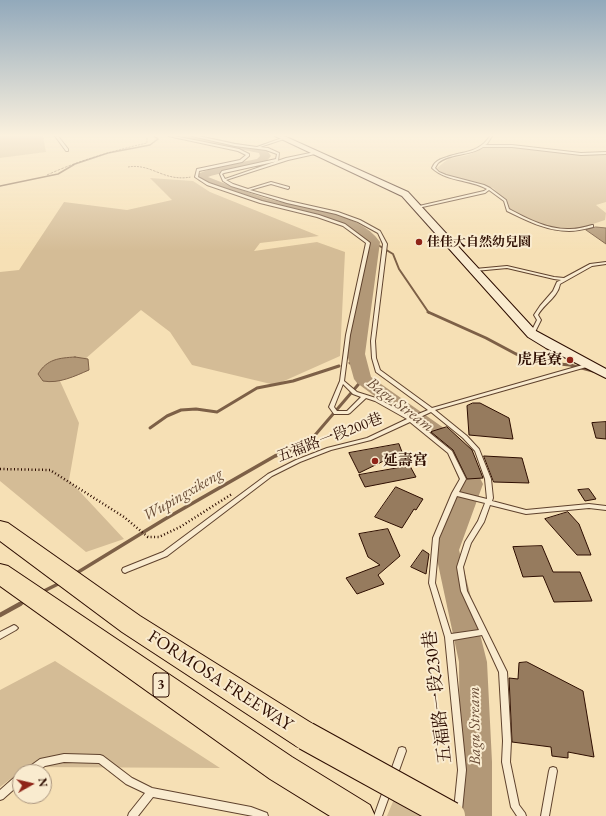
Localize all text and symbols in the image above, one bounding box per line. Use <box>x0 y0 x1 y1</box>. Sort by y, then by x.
place label: 佳佳大自然幼兒園 <box>427 234 531 250</box>
marker: 佳佳大自然幼兒園 <box>414 237 424 247</box>
place label: 虎尾寮 <box>517 351 562 369</box>
marker: 虎尾寮 <box>565 355 575 365</box>
water label: Bagu Stream <box>363 374 437 436</box>
street label: 五福路一段200巷 <box>275 410 385 466</box>
place label: 延壽宮 <box>383 452 428 470</box>
marker: 延壽宮 <box>370 456 380 466</box>
water label: Wupingxikeng <box>140 464 226 526</box>
street label: FORMOSA FREEWAY <box>144 626 296 736</box>
street label: 五福路一段230巷 <box>419 629 457 765</box>
road number: 3 <box>153 673 169 697</box>
water label: Bagu Stream <box>465 686 485 766</box>
north arrow <box>12 764 52 804</box>
text: N <box>35 777 50 788</box>

